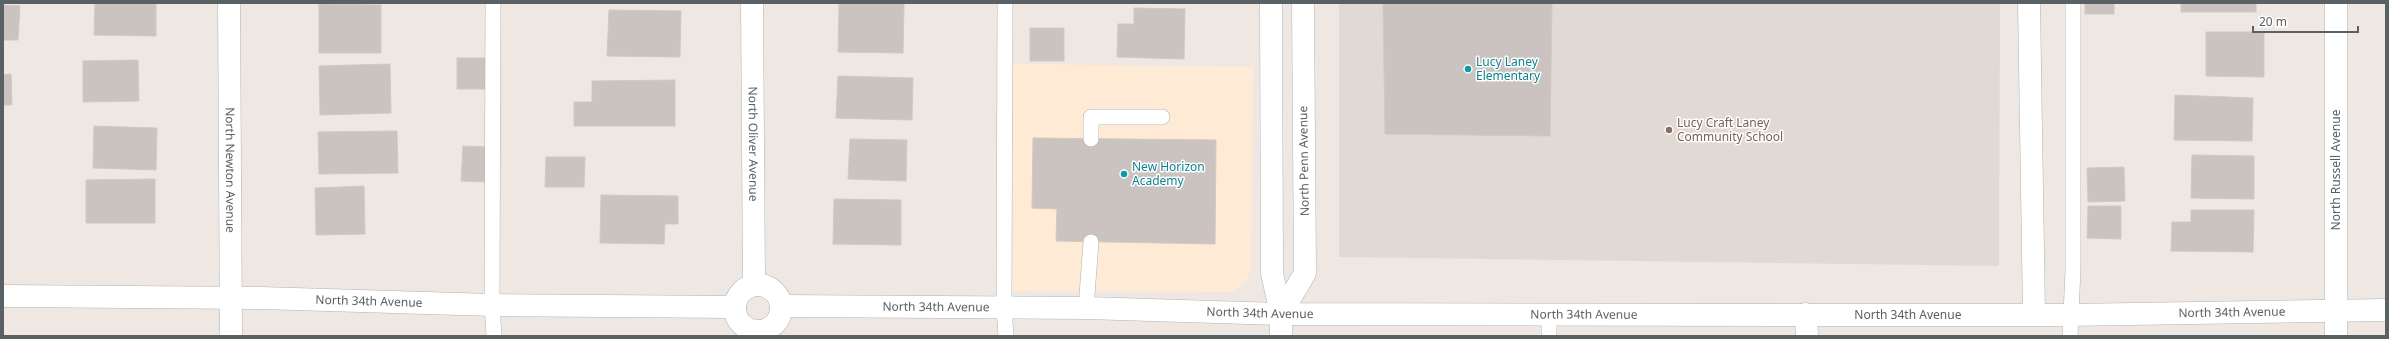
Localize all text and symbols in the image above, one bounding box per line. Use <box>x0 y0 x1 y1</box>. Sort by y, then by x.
scale bar <box>2253 8 2358 34</box>
text: 20 m <box>2259 13 2287 30</box>
place label: Lucy Laney Elementary <box>1476 53 1541 84</box>
marker: Lucy Laney Elementary <box>1463 64 1473 74</box>
street label: North Oliver Avenue <box>745 86 762 202</box>
street label: North Penn Avenue <box>1294 105 1313 216</box>
street label: North Newton Avenue <box>222 107 239 233</box>
street label: North Russell Avenue <box>2327 109 2344 230</box>
place label: Lucy Craft Laney Community School <box>1677 114 1783 145</box>
marker: Lucy Craft Laney Community School <box>1664 125 1674 135</box>
place label: New Horizon Academy <box>1132 158 1205 189</box>
marker: New Horizon Academy <box>1119 169 1129 179</box>
street label: North 34th Avenue <box>315 291 423 311</box>
street label: North 34th Avenue <box>882 298 990 315</box>
street label: North 34th Avenue <box>1206 303 1314 322</box>
street label: North 34th Avenue <box>2178 303 2286 321</box>
street label: North 34th Avenue <box>1530 306 1638 323</box>
street label: North 34th Avenue <box>1854 306 1962 323</box>

